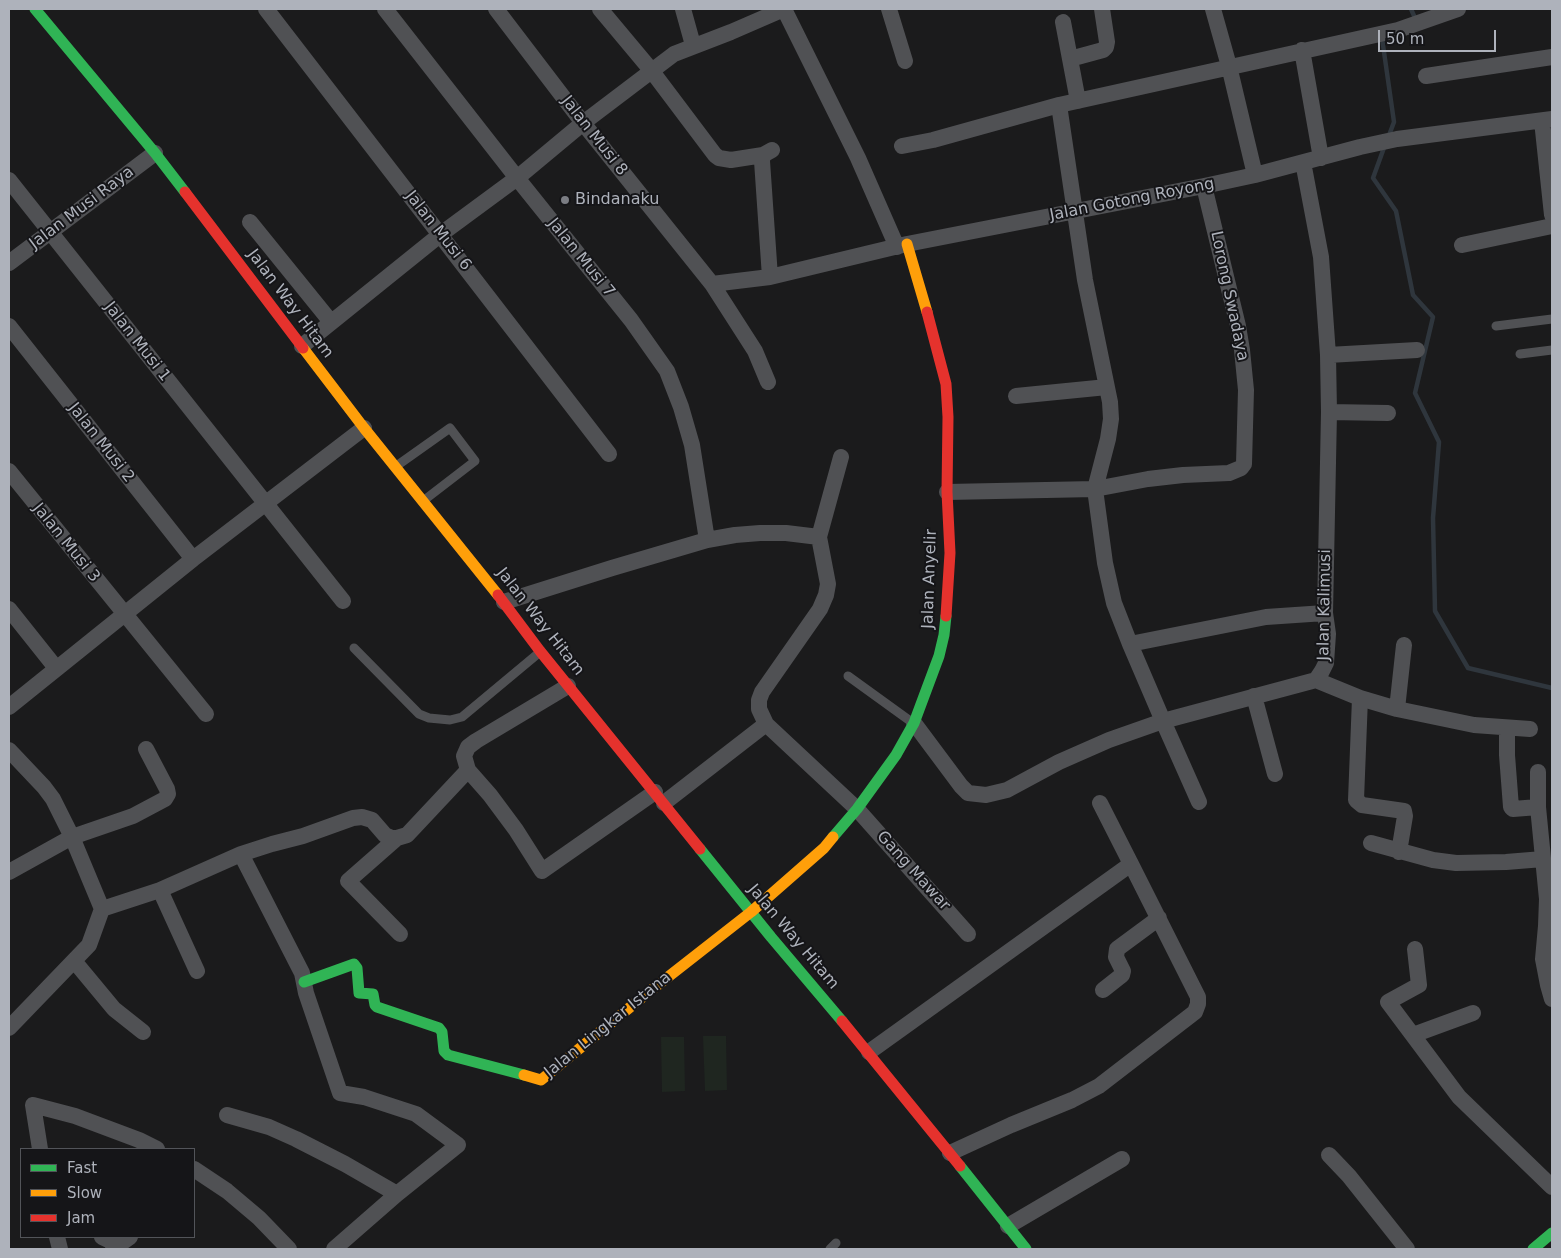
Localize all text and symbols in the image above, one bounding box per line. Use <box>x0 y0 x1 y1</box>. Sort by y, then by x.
scale bar <box>1381 20 1498 52</box>
text: 50 m <box>1386 30 1424 48</box>
street label: Jalan Musi 8 <box>557 92 631 180</box>
street label: Jalan Musi Raya <box>26 163 138 253</box>
street label: Jalan Gotong Royong <box>1048 175 1216 225</box>
street label: Jalan Musi 6 <box>401 187 475 275</box>
place label: Bindanaku <box>575 190 659 210</box>
marker: Bindanaku <box>559 194 571 206</box>
street label: Jalan Musi 7 <box>543 215 619 301</box>
street label: Lorong Swadaya <box>1206 229 1252 363</box>
street label: Jalan Way Hitam <box>243 246 337 362</box>
street label: Jalan Musi 1 <box>100 298 174 386</box>
street label: Jalan Musi 2 <box>64 399 138 487</box>
street label: Jalan Musi 3 <box>28 500 104 586</box>
street label: Jalan Anyelir <box>919 529 941 629</box>
street label: Jalan Kalimusi <box>1314 549 1336 661</box>
street label: Jalan Way Hitam <box>492 564 588 680</box>
street label: Gang Mawar <box>872 827 954 915</box>
street label: Jalan Way Hitam <box>743 881 843 993</box>
street label: Jalan Lingkar Istana <box>541 968 675 1082</box>
legend <box>20 1148 195 1238</box>
text: Fast <box>67 1159 97 1177</box>
text: Slow <box>67 1184 102 1202</box>
text: Jam <box>67 1209 95 1227</box>

